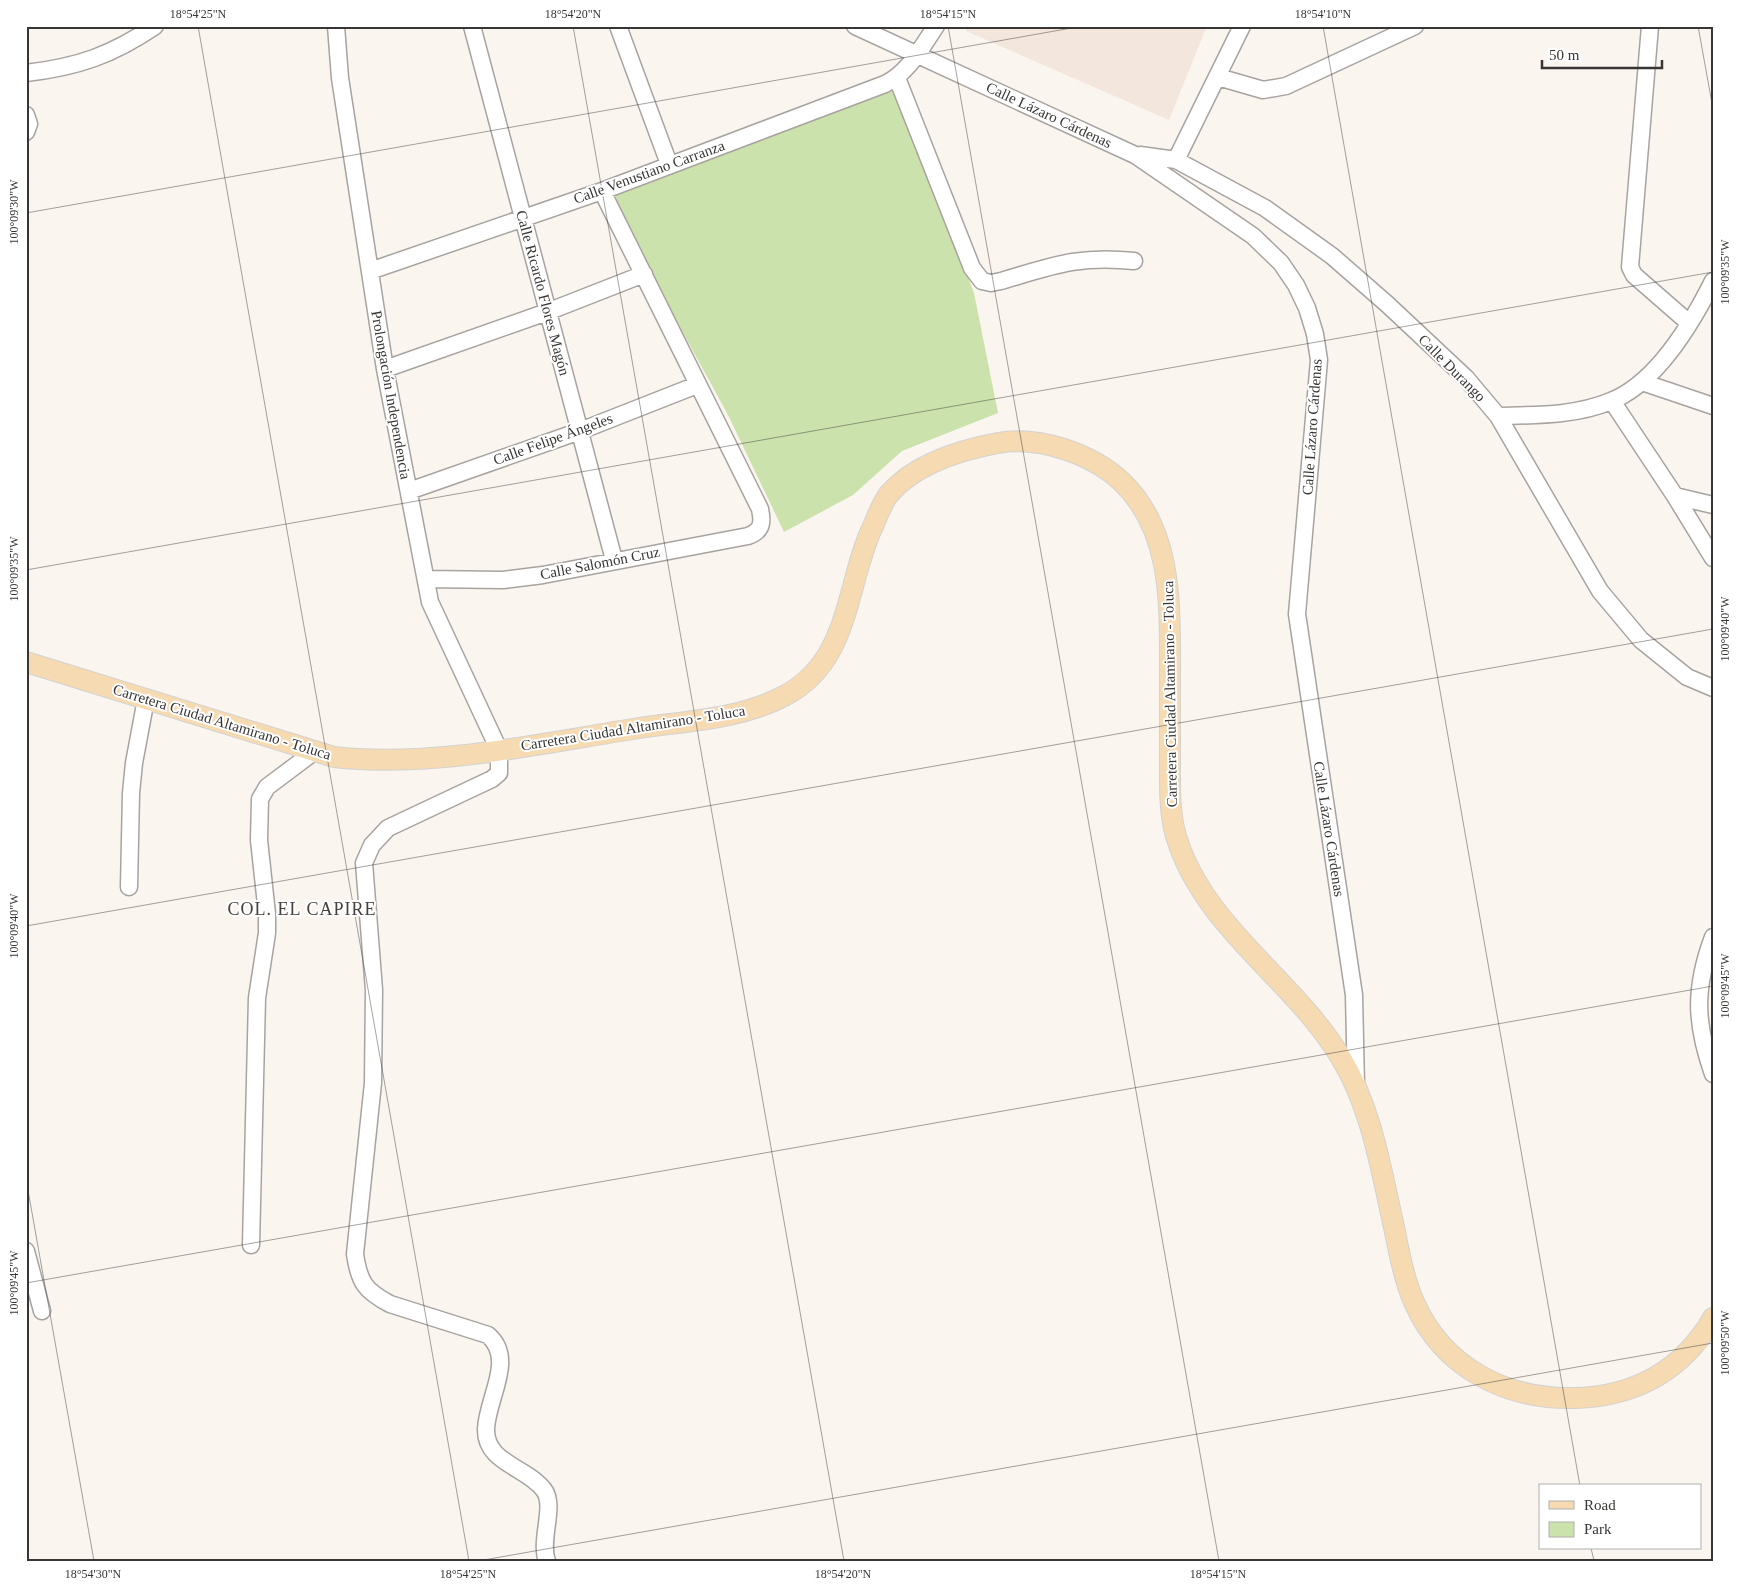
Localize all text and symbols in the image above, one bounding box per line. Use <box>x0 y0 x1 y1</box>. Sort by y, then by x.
text: 18°54'25"N <box>170 7 227 21</box>
text: 18°54'20"N <box>545 7 602 21</box>
text: 18°54'15"N <box>920 7 977 21</box>
text: 18°54'10"N <box>1295 7 1352 21</box>
scale bar <box>1542 38 1662 70</box>
text: 50 m <box>1549 47 1580 63</box>
street label: Calle Lázaro Cárdenas <box>984 79 1114 151</box>
street label: Calle Venustiano Carranza <box>571 137 727 207</box>
text: 100°09'30"W <box>7 179 21 245</box>
street label: Calle Ricardo Flores Magón <box>513 209 573 378</box>
text: 100°09'35"W <box>1718 239 1732 305</box>
street label: Prolongación Independencia <box>368 309 414 481</box>
street label: Calle Durango <box>1415 331 1489 405</box>
street label: Calle Lázaro Cárdenas <box>1299 358 1325 496</box>
street label: Calle Felipe Ángeles <box>491 410 615 468</box>
text: 100°09'35"W <box>7 536 21 602</box>
street label: Calle Salomón Cruz <box>539 543 662 582</box>
street label: Carretera Ciudad Altamirano - Toluca <box>1160 580 1180 808</box>
text: 100°09'40"W <box>1718 596 1732 662</box>
street label: Carretera Ciudad Altamirano - Toluca <box>111 681 333 763</box>
street label: Carretera Ciudad Altamirano - Toluca <box>520 702 747 754</box>
street label: Calle Lázaro Cárdenas <box>1310 760 1348 898</box>
text: 100°09'40"W <box>7 893 21 959</box>
district label: COL. EL CAPIRE <box>228 899 376 919</box>
text: 100°09'45"W <box>1718 953 1732 1019</box>
text: 100°09'45"W <box>7 1250 21 1316</box>
text: 100°09'50"W <box>1718 1310 1732 1376</box>
legend <box>1539 1484 1702 1550</box>
text: Road <box>1584 1497 1616 1513</box>
text: Park <box>1584 1521 1612 1537</box>
text: 18°54'30"N <box>65 1567 122 1581</box>
text: 18°54'25"N <box>440 1567 497 1581</box>
text: 18°54'20"N <box>815 1567 872 1581</box>
text: 18°54'15"N <box>1190 1567 1247 1581</box>

